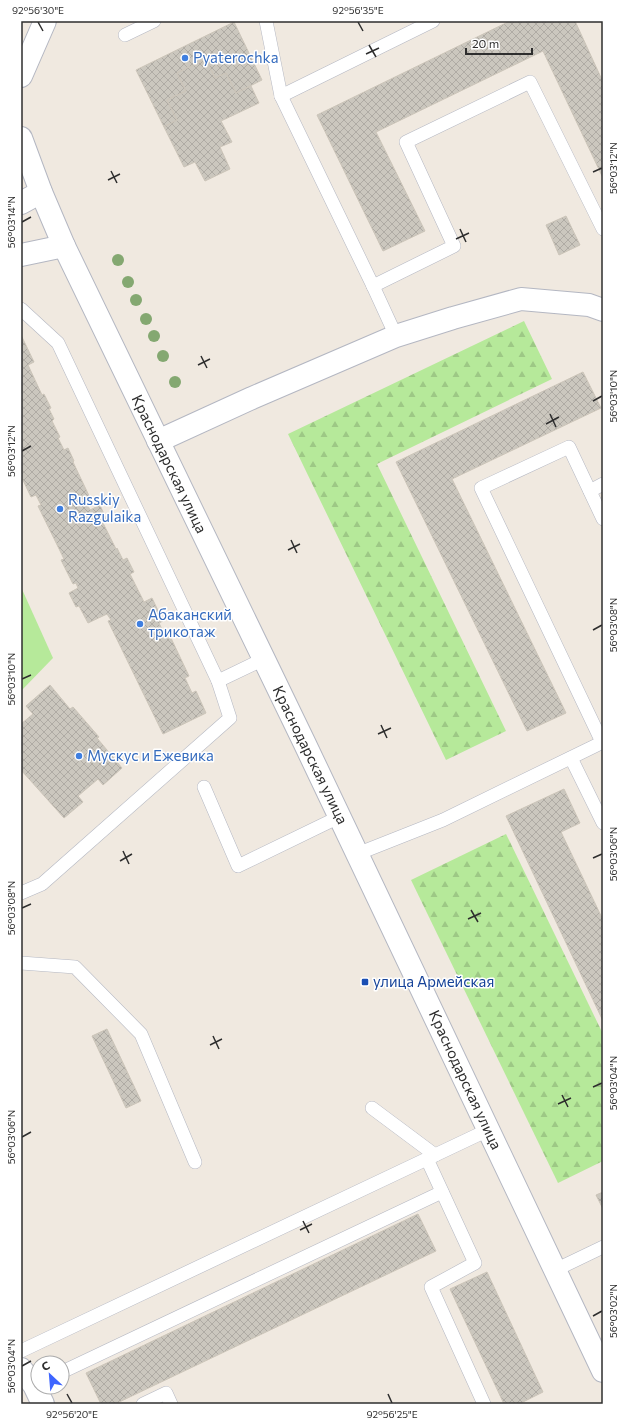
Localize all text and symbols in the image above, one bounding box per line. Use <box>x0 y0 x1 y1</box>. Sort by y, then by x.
text: 92°56'30"E <box>12 4 64 16</box>
text: 92°56'35"E <box>332 4 384 16</box>
scale bar <box>466 30 532 56</box>
text: 20 m <box>472 36 499 50</box>
place label: Pyaterochka <box>193 48 279 66</box>
marker: Pyaterochka <box>180 53 190 63</box>
text: 56°03'12"N <box>607 142 619 194</box>
text: 56°03'14"N <box>5 196 17 248</box>
text: 56°03'10"N <box>607 370 619 422</box>
street label: Краснодарская улица <box>129 391 211 536</box>
text: 56°03'12"N <box>5 425 17 477</box>
place label: Russkiy Razgulaika <box>68 490 141 525</box>
marker: Russkiy Razgulaika <box>55 504 65 514</box>
text: 56°03'08"N <box>607 598 619 652</box>
place label: Абаканский трикотаж <box>148 605 232 640</box>
marker: Абаканский трикотаж <box>135 619 145 629</box>
text: 56°03'10"N <box>5 653 17 705</box>
street label: Краснодарская улица <box>270 682 352 827</box>
place label: Мускус и Ежевика <box>87 746 214 764</box>
marker: Мускус и Ежевика <box>74 751 84 761</box>
text: 56°03'06"N <box>607 827 619 881</box>
text: 56°03'08"N <box>5 881 17 935</box>
place label: улица Армейская <box>373 972 494 990</box>
marker: улица Армейская <box>360 977 370 987</box>
street label: Краснодарская улица <box>426 1007 506 1152</box>
text: 56°03'04"N <box>607 1056 619 1110</box>
text: 56°03'06"N <box>5 1110 17 1164</box>
text: 56°03'02"N <box>607 1284 619 1338</box>
text: 56°03'04"N <box>5 1339 17 1393</box>
north arrow <box>30 1355 70 1395</box>
text: С <box>39 1358 52 1373</box>
text: 92°56'20"E <box>46 1408 98 1420</box>
text: 92°56'25"E <box>366 1408 418 1420</box>

